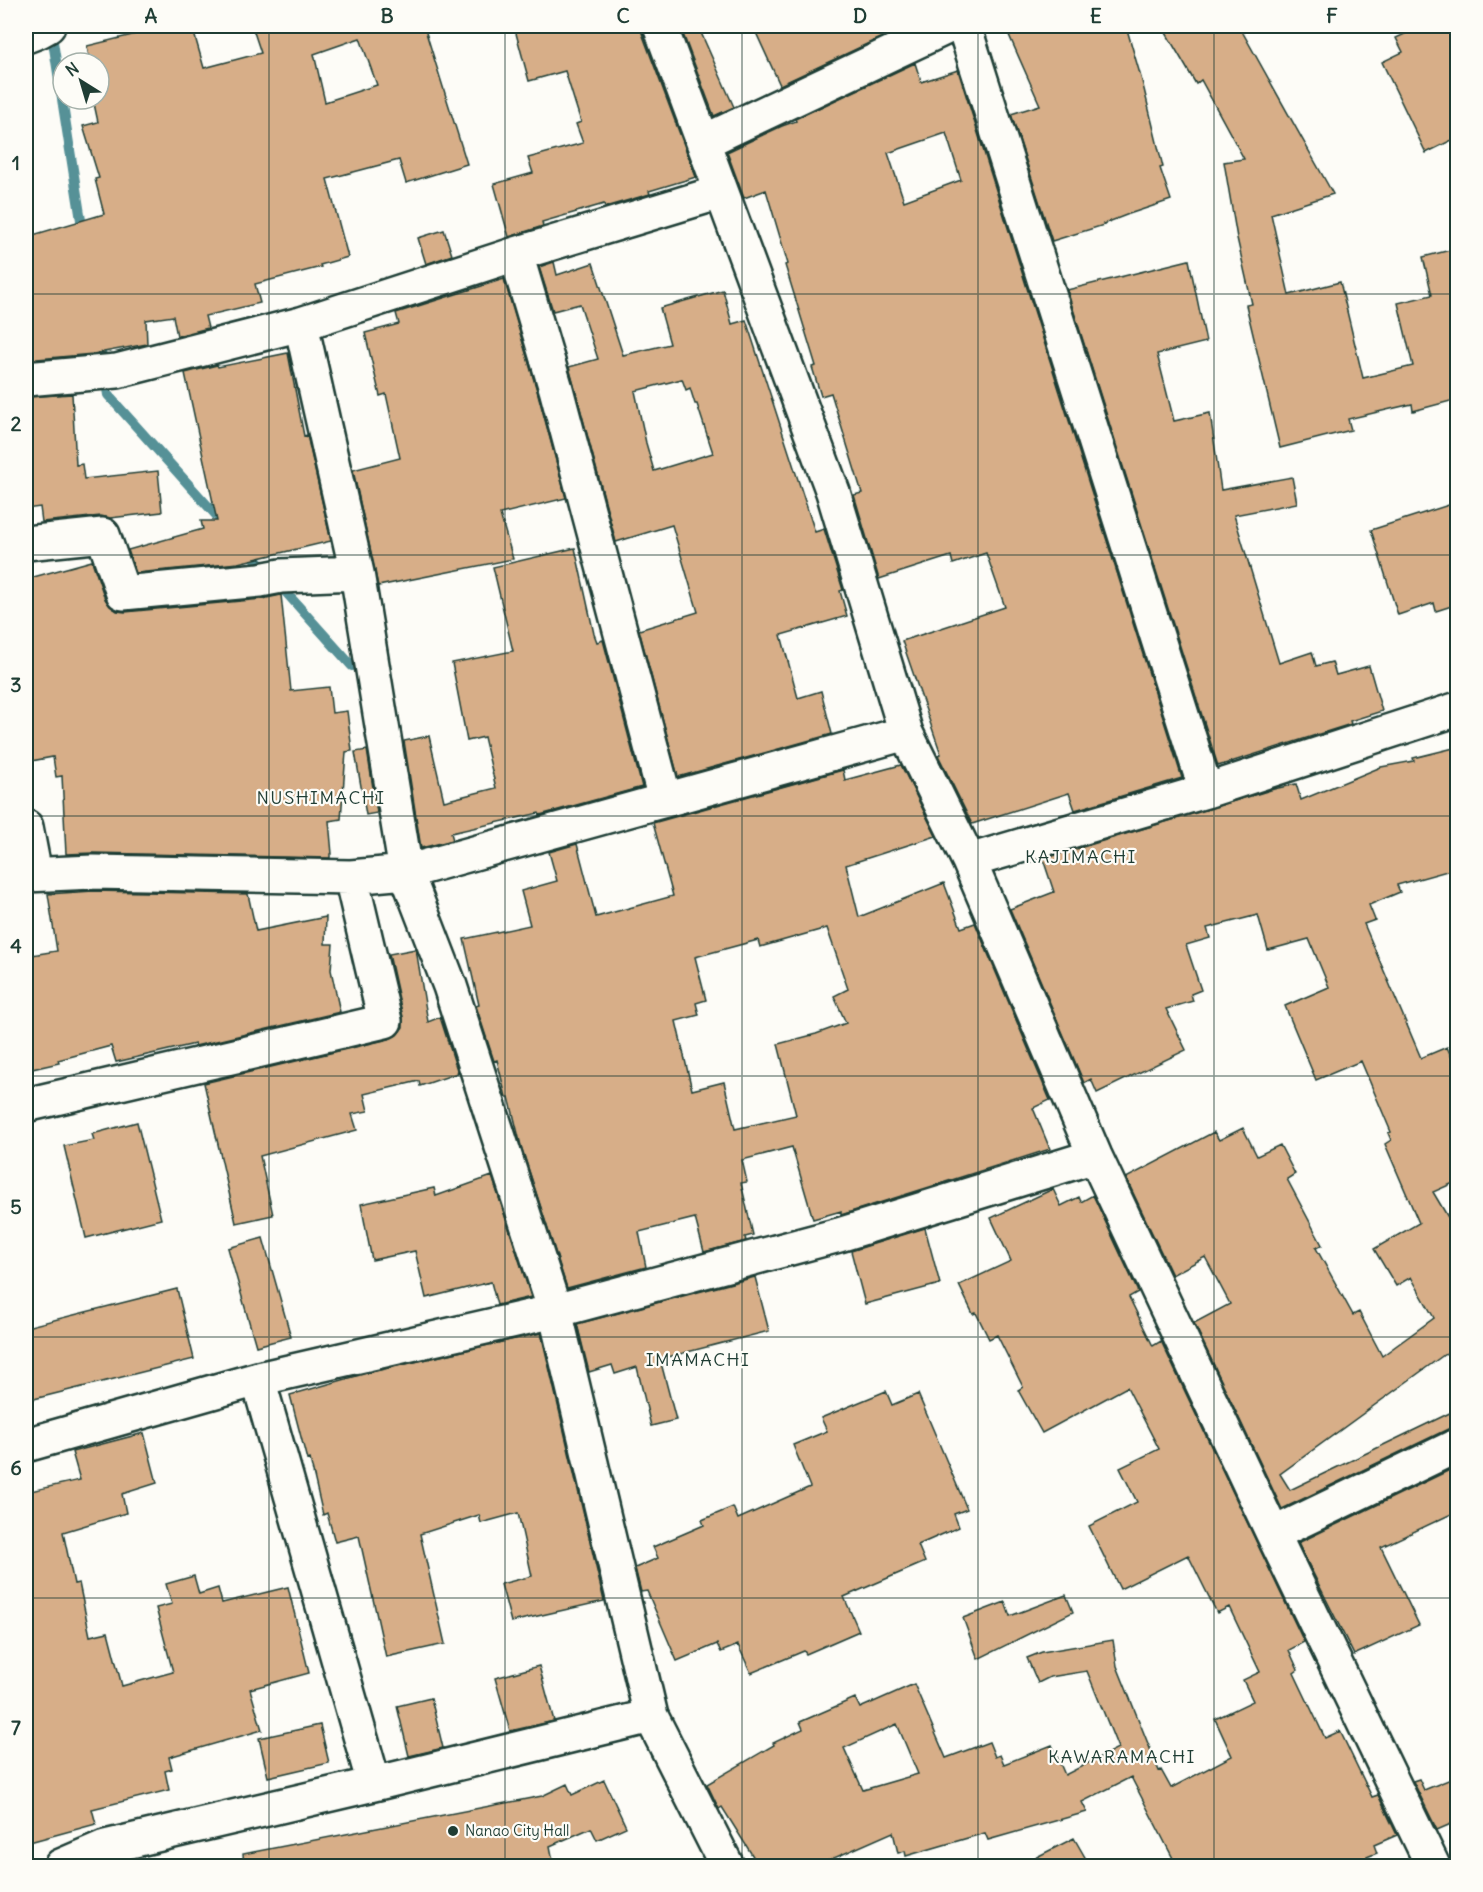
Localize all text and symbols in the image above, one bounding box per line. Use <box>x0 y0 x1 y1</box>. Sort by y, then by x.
text: A <box>145 3 158 28</box>
text: B <box>380 3 394 28</box>
text: C <box>616 3 630 28</box>
text: D <box>853 3 867 28</box>
text: E <box>1090 3 1102 28</box>
text: F <box>1326 3 1338 28</box>
north arrow <box>51 51 111 111</box>
text: N <box>62 58 82 80</box>
text: 1 <box>12 150 20 175</box>
text: 2 <box>11 411 22 436</box>
text: 3 <box>10 672 22 697</box>
district label: NUSHIMACHI <box>256 786 386 809</box>
district label: KAJIMACHI <box>1025 845 1137 868</box>
text: 4 <box>10 933 22 958</box>
text: 5 <box>10 1194 22 1219</box>
district label: IMAMACHI <box>646 1348 750 1371</box>
text: 6 <box>10 1455 22 1480</box>
text: 7 <box>11 1715 21 1740</box>
district label: KAWARAMACHI <box>1048 1745 1196 1768</box>
place label: Nanao City Hall <box>465 1821 569 1840</box>
marker: Nanao City Hall <box>446 1824 460 1838</box>

